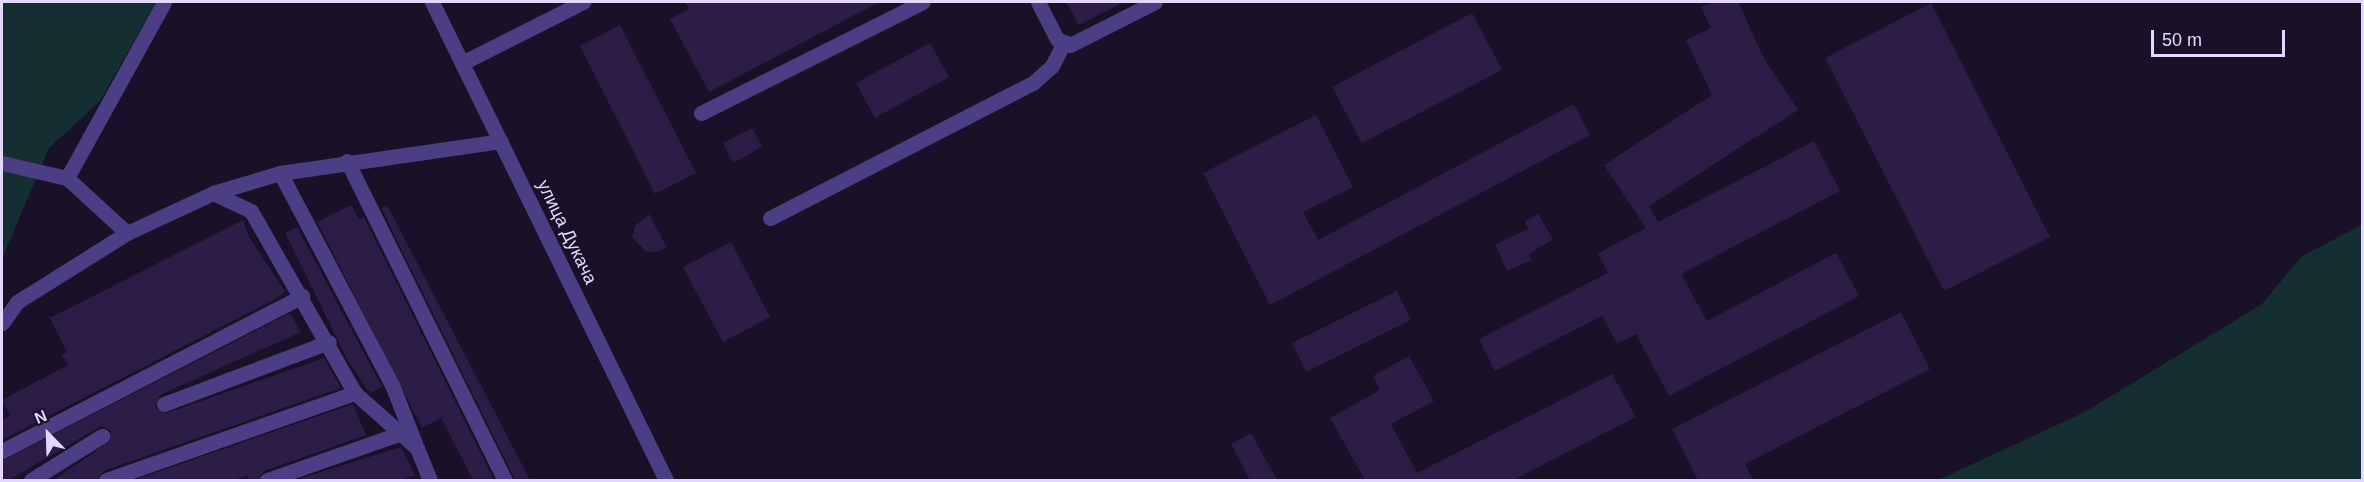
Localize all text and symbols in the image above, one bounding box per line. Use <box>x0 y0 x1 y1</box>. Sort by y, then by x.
scale bar <box>2154 18 2288 56</box>
text: 50 m <box>2162 30 2202 50</box>
street label: улица Дукача <box>532 176 602 288</box>
north arrow <box>18 404 78 464</box>
text: N <box>32 407 49 427</box>

